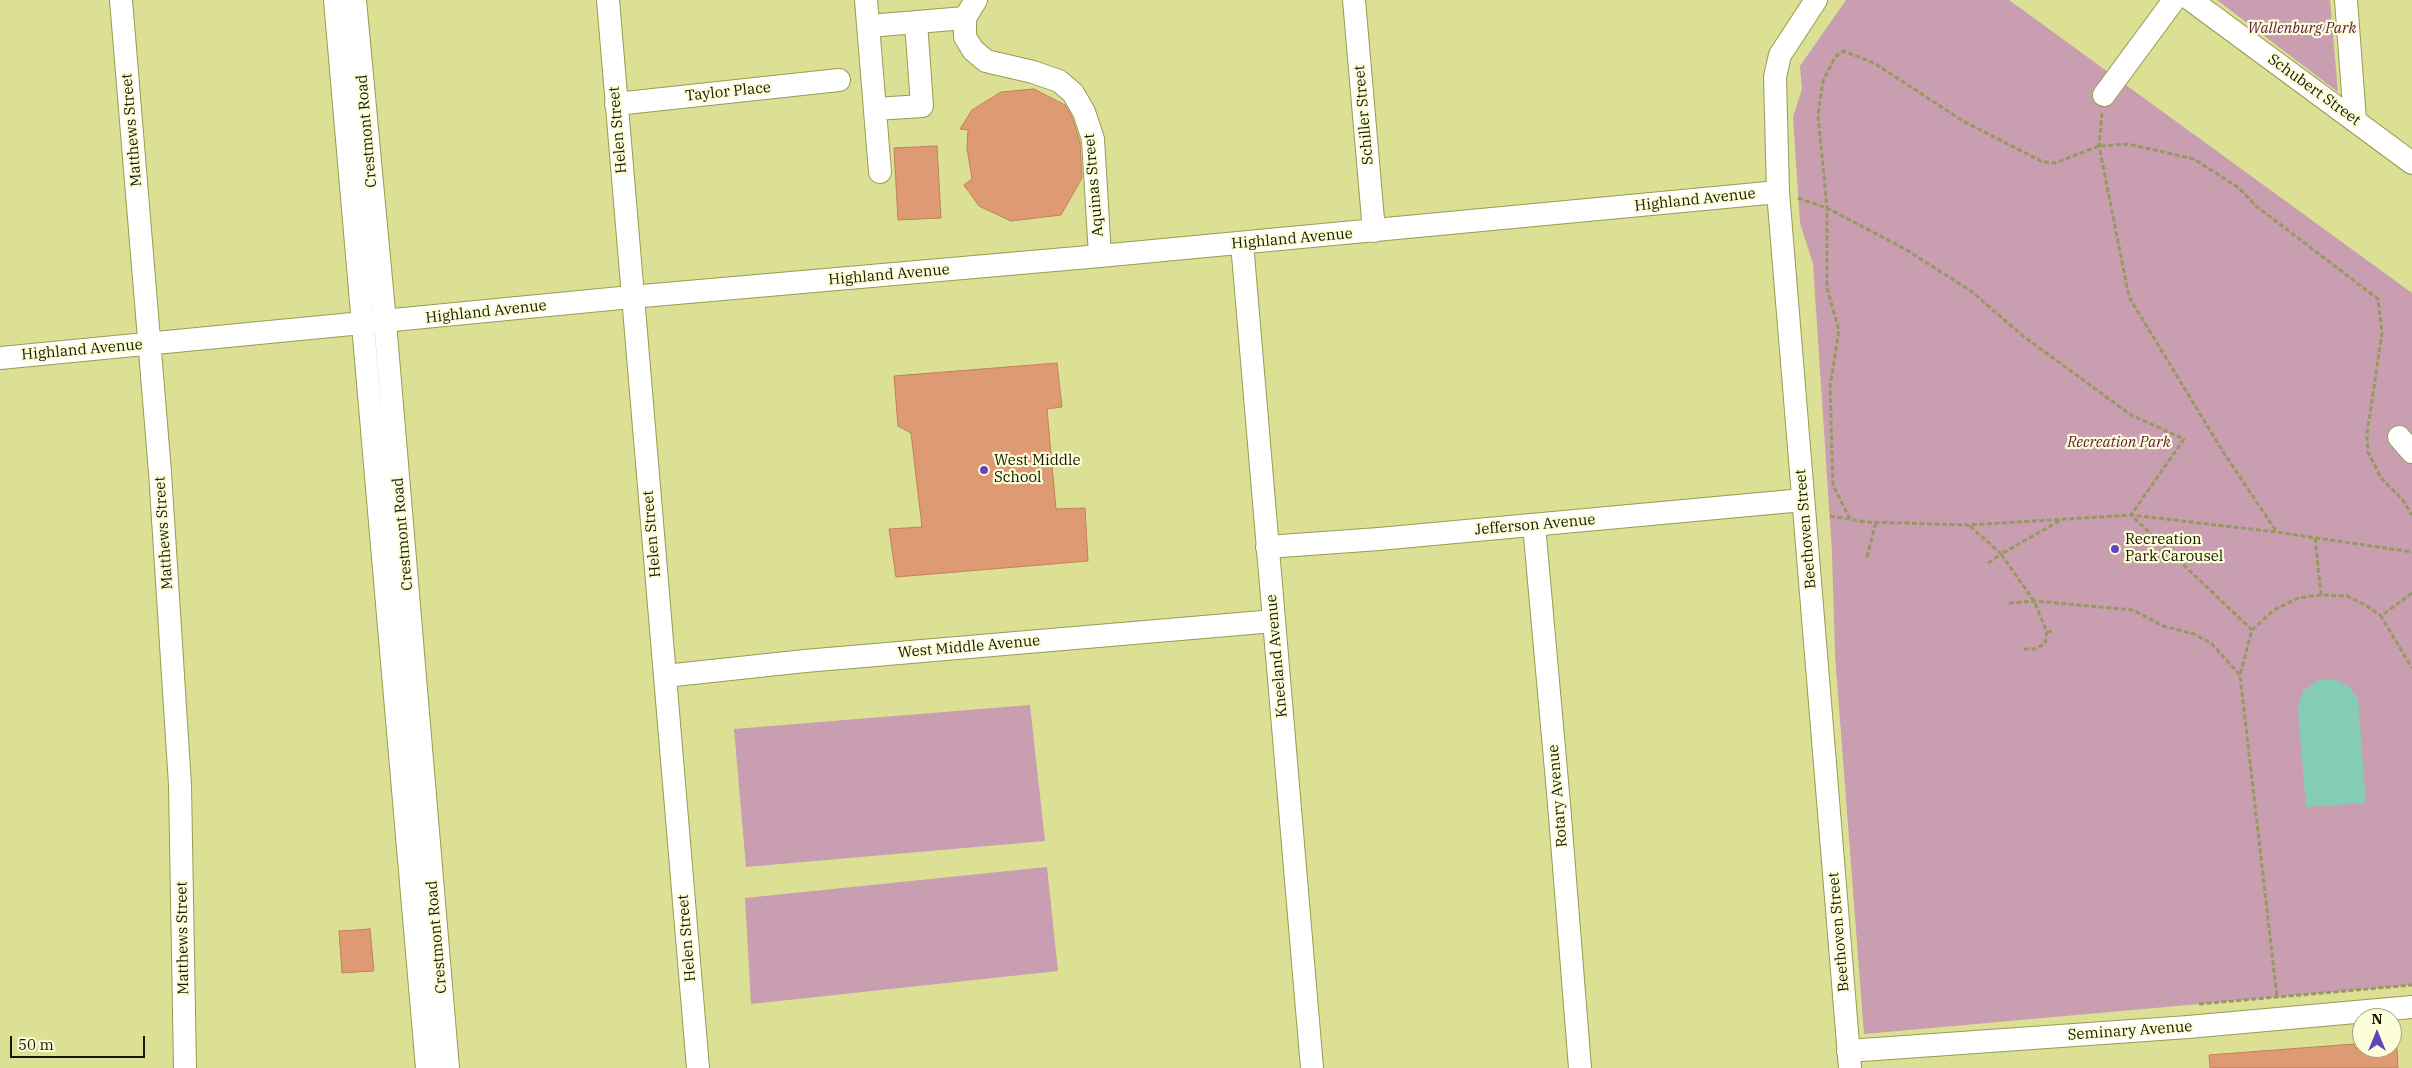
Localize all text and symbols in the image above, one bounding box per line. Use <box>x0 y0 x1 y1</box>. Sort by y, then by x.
park label: Wallenburg Park <box>2248 20 2356 38</box>
street label: Schubert Street <box>2264 50 2364 130</box>
street label: Schiller Street <box>1351 64 1377 166</box>
street label: Matthews Street <box>118 73 146 187</box>
street label: Crestmont Road <box>353 74 381 188</box>
street label: Taylor Place <box>684 79 772 105</box>
street label: Helen Street <box>605 86 631 174</box>
street label: Aquinas Street <box>1081 132 1107 238</box>
street label: Highland Avenue <box>1634 185 1756 215</box>
street label: Highland Avenue <box>1231 225 1353 253</box>
street label: Highland Avenue <box>828 261 950 289</box>
street label: Highland Avenue <box>425 297 547 327</box>
street label: Highland Avenue <box>21 336 143 364</box>
park label: Recreation Park <box>2067 434 2171 452</box>
place label: West Middle School <box>994 452 1080 487</box>
marker: West Middle School <box>978 464 990 476</box>
street label: Beethoven Street <box>1792 468 1820 590</box>
street label: Matthews Street <box>151 476 177 590</box>
street label: Crestmont Road <box>389 477 417 591</box>
street label: Helen Street <box>639 490 665 578</box>
street label: Jefferson Avenue <box>1474 511 1596 539</box>
place label: Recreation Park Carousel <box>2125 531 2223 566</box>
marker: Recreation Park Carousel <box>2109 543 2121 555</box>
street label: Kneeland Avenue <box>1263 594 1291 718</box>
street label: West Middle Avenue <box>897 632 1041 662</box>
street label: Rotary Avenue <box>1545 744 1571 848</box>
street label: Beethoven Street <box>1825 871 1853 993</box>
street label: Crestmont Road <box>423 880 451 994</box>
street label: Matthews Street <box>173 881 193 995</box>
street label: Helen Street <box>674 894 700 982</box>
north arrow <box>2352 1008 2402 1058</box>
text: N <box>2371 1010 2383 1028</box>
street label: Seminary Avenue <box>2067 1018 2193 1044</box>
scale bar <box>12 1026 148 1058</box>
text: 50 m <box>18 1035 54 1054</box>

